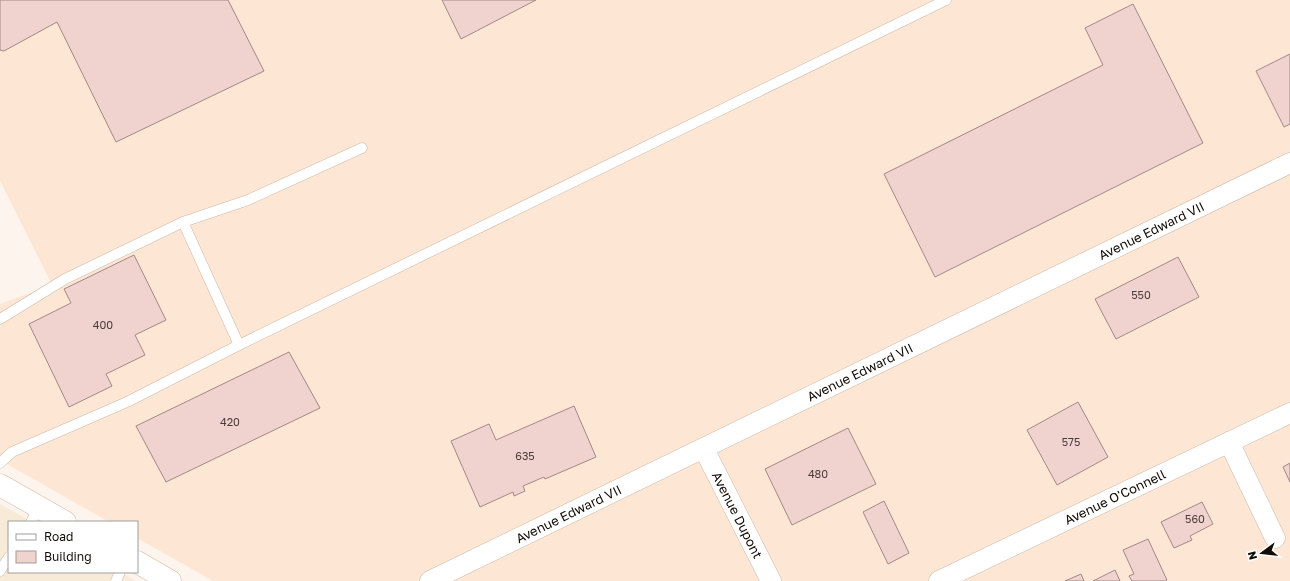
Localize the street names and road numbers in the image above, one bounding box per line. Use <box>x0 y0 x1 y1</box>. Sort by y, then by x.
street label: Avenue Edward VII <box>1096 198 1207 263</box>
street label: Avenue Edward VII <box>804 340 915 405</box>
street label: Avenue O'Connell <box>1062 466 1168 528</box>
street label: Avenue Dupont <box>709 469 766 561</box>
street label: Avenue Edward VII <box>513 481 624 546</box>

